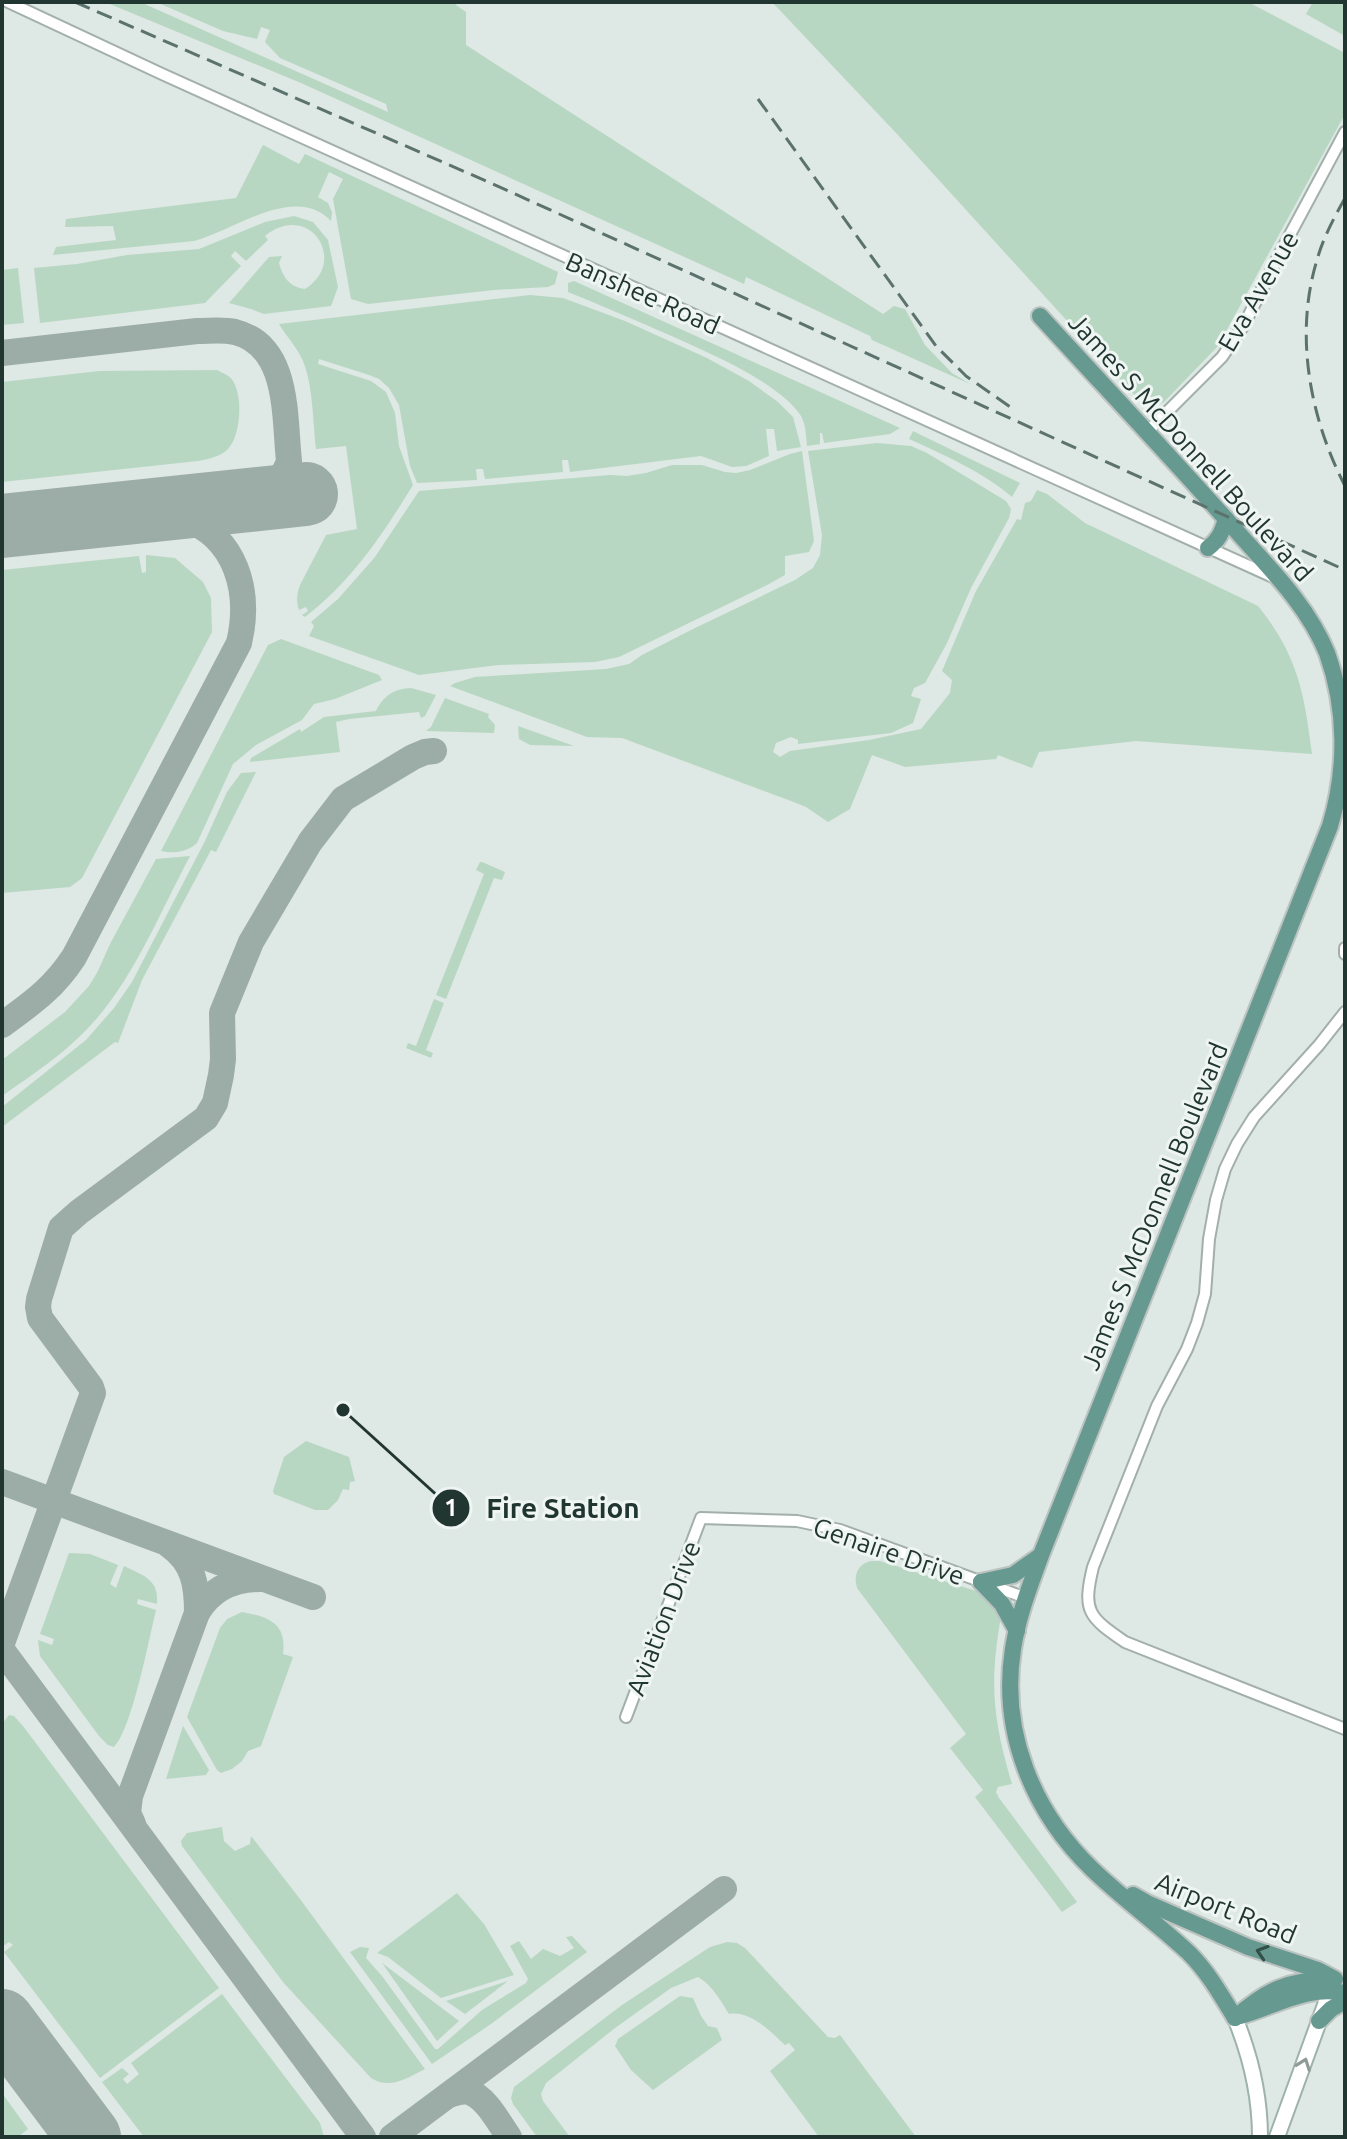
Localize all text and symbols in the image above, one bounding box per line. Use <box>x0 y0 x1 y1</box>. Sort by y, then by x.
street label: Eva Avenue <box>1212 226 1304 356</box>
street label: Banshee Road <box>562 246 724 340</box>
street label: James S McDonnell Boulevard <box>1063 307 1319 587</box>
street label: James S McDonnell Boulevard <box>1075 1038 1233 1374</box>
callout: Fire Station <box>431 1482 656 1534</box>
text: Fire Station <box>486 1492 640 1523</box>
text: 1 <box>444 1494 458 1521</box>
street label: Genaire Drive <box>810 1512 968 1590</box>
street label: Aviation Drive <box>620 1537 706 1699</box>
street label: Airport Road <box>1151 1867 1301 1949</box>
one-way arrow <box>1255 1945 1269 1961</box>
one-way arrow <box>1294 2058 1311 2072</box>

